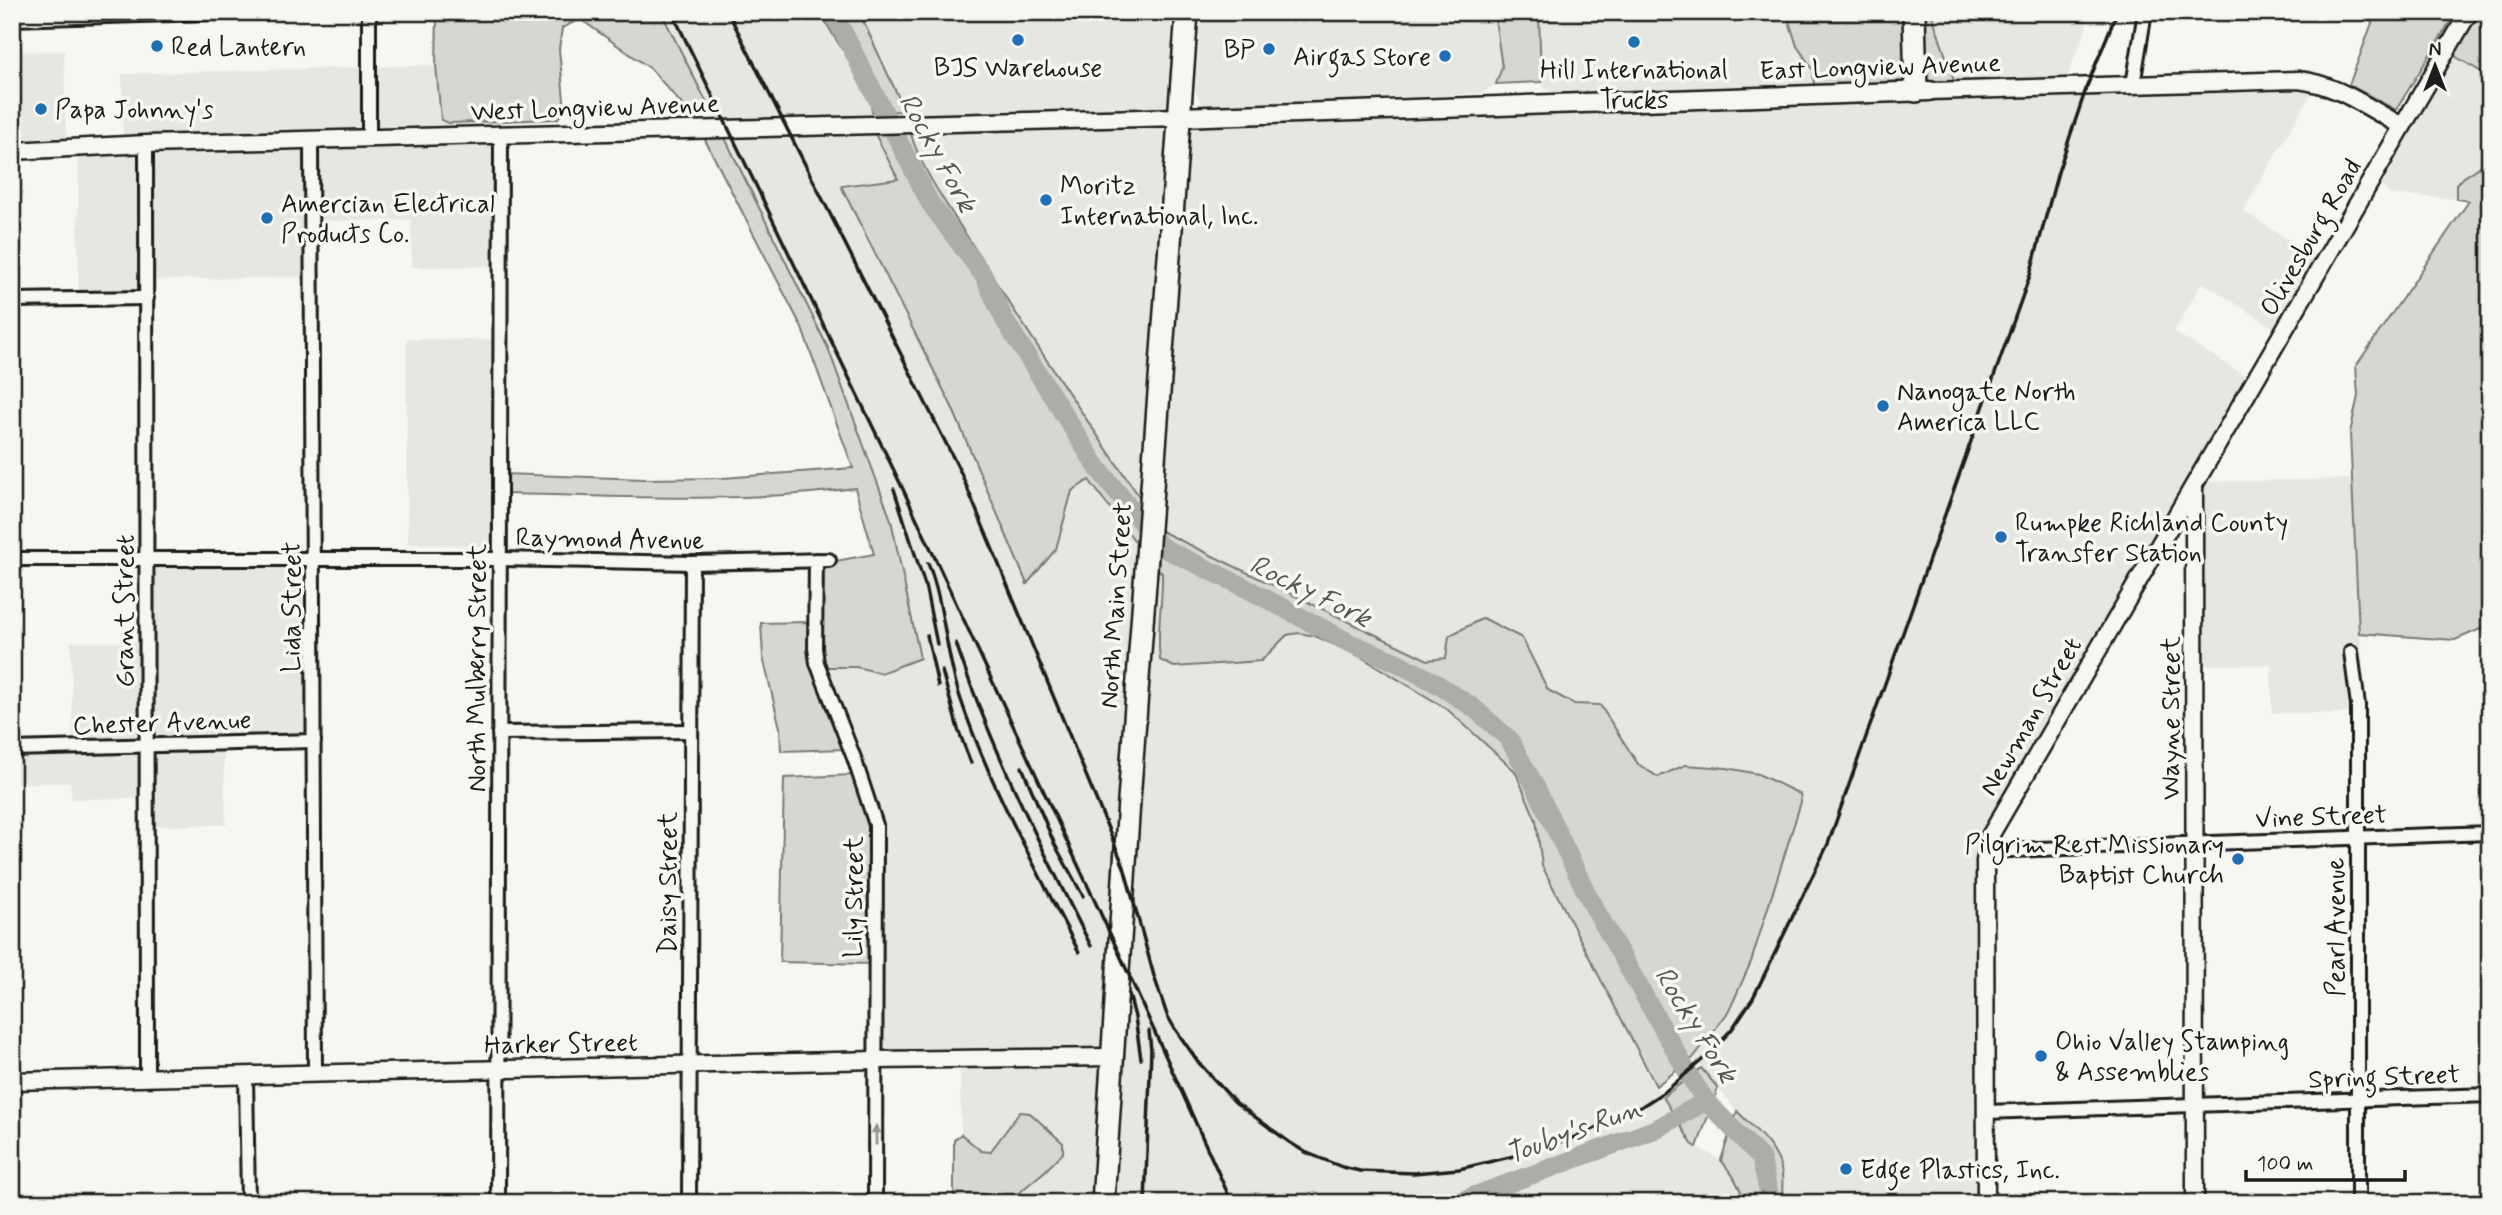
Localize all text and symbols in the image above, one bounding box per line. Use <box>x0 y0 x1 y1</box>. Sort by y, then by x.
place label: Red Lantern <box>171 31 306 65</box>
marker: BJS Warehouse <box>1010 32 1026 48</box>
north arrow <box>2400 32 2470 102</box>
place label: BP <box>1224 34 1255 68</box>
marker: Hill International Trucks <box>1626 34 1642 50</box>
marker: Red Lantern <box>149 38 165 54</box>
text: N <box>2429 38 2441 63</box>
marker: BP <box>1261 41 1277 57</box>
place label: Airgas Store <box>1293 41 1431 78</box>
street label: East Longview Avenue <box>1759 47 2002 91</box>
marker: Airgas Store <box>1437 48 1453 64</box>
place label: BJS Warehouse <box>934 52 1102 86</box>
place label: Hill International Trucks <box>1540 54 1728 118</box>
water label: Rocky Fork <box>889 87 986 221</box>
street label: West Longview Avenue <box>470 88 720 132</box>
place label: Papa Johnny's <box>55 94 213 128</box>
marker: Papa Johnny's <box>33 101 49 117</box>
street label: Olivesburg Road <box>2253 153 2373 324</box>
place label: Moritz International, Inc. <box>1060 170 1258 234</box>
place label: Amercian Electrical Products Co. <box>281 188 495 252</box>
marker: Moritz International, Inc. <box>1038 192 1054 208</box>
marker: Amercian Electrical Products Co. <box>259 210 275 226</box>
place label: Nanogate North America LLC <box>1897 376 2076 440</box>
marker: Nanogate North America LLC <box>1875 398 1891 414</box>
street label: North Main Street <box>1093 501 1141 710</box>
place label: Rumpke Richland County Transfer Station <box>2015 507 2288 571</box>
street label: Raymond Avenue <box>515 521 705 559</box>
marker: Rumpke Richland County Transfer Station <box>1993 529 2009 545</box>
street label: Grant Street <box>109 534 143 688</box>
street label: Lida Street <box>276 542 310 672</box>
street label: North Mulberry Street <box>461 544 495 792</box>
water label: Rocky Fork <box>1243 547 1378 638</box>
street label: Newman Street <box>1973 632 2091 802</box>
street label: Wayne Street <box>2155 636 2189 800</box>
street label: Chester Avenue <box>72 704 252 744</box>
street label: Vine Street <box>2255 799 2388 837</box>
street label: Daisy Street <box>652 812 686 954</box>
place label: Pilgrim Rest Missionary Baptist Church <box>1965 829 2224 893</box>
street label: Lily Street <box>838 836 872 958</box>
marker: Pilgrim Rest Missionary Baptist Church <box>2230 851 2246 867</box>
street label: Pearl Avenue <box>2320 858 2354 996</box>
water label: Rocky Fork <box>1645 960 1746 1092</box>
place label: Ohio Valley Stamping & Assemblies <box>2055 1026 2289 1090</box>
street label: Harker Street <box>484 1027 638 1063</box>
marker: Ohio Valley Stamping & Assemblies <box>2033 1048 2049 1064</box>
street label: Spring Street <box>2308 1058 2461 1101</box>
water label: Touby's Run <box>1501 1091 1647 1174</box>
one-way arrow <box>870 1123 882 1145</box>
scale bar <box>2246 1138 2406 1182</box>
text: 100 m <box>2257 1150 2313 1178</box>
place label: Edge Plastics, Inc. <box>1860 1154 2060 1191</box>
marker: Edge Plastics, Inc. <box>1838 1161 1854 1177</box>

